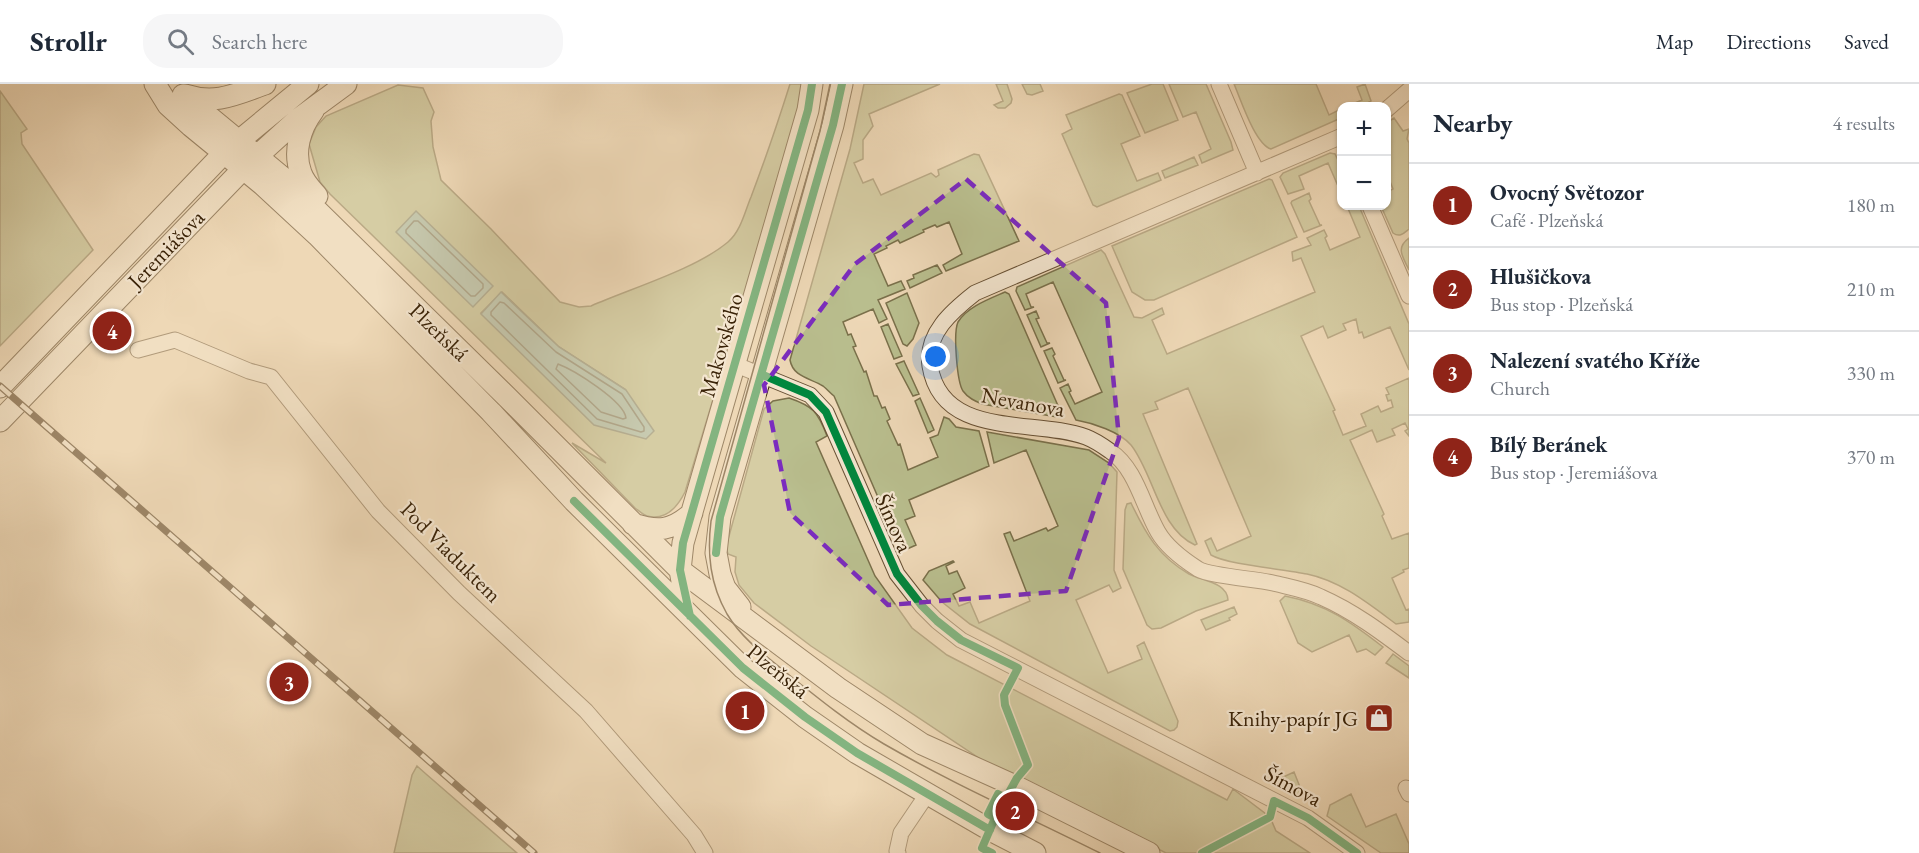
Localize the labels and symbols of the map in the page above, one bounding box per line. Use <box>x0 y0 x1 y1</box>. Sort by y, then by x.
street label: Jeremiášova <box>120 203 211 296</box>
street label: Makovského <box>692 290 750 400</box>
street label: Plzeňská <box>403 297 475 368</box>
pin: 4 <box>92 308 132 354</box>
your location <box>921 342 950 371</box>
street label: Nevanova <box>979 380 1067 424</box>
street label: Šímova <box>868 489 920 557</box>
street label: Pod Viaduktem <box>394 495 508 609</box>
street label: Plzeňská <box>741 637 815 705</box>
pin: 3 <box>270 660 308 704</box>
pin: 1 <box>726 688 764 734</box>
shop icon: Knihy-papír JG <box>1363 702 1395 734</box>
place label: Knihy-papír JG <box>1228 704 1358 733</box>
street label: Šímova <box>1259 759 1327 813</box>
pin: 2 <box>996 788 1034 834</box>

